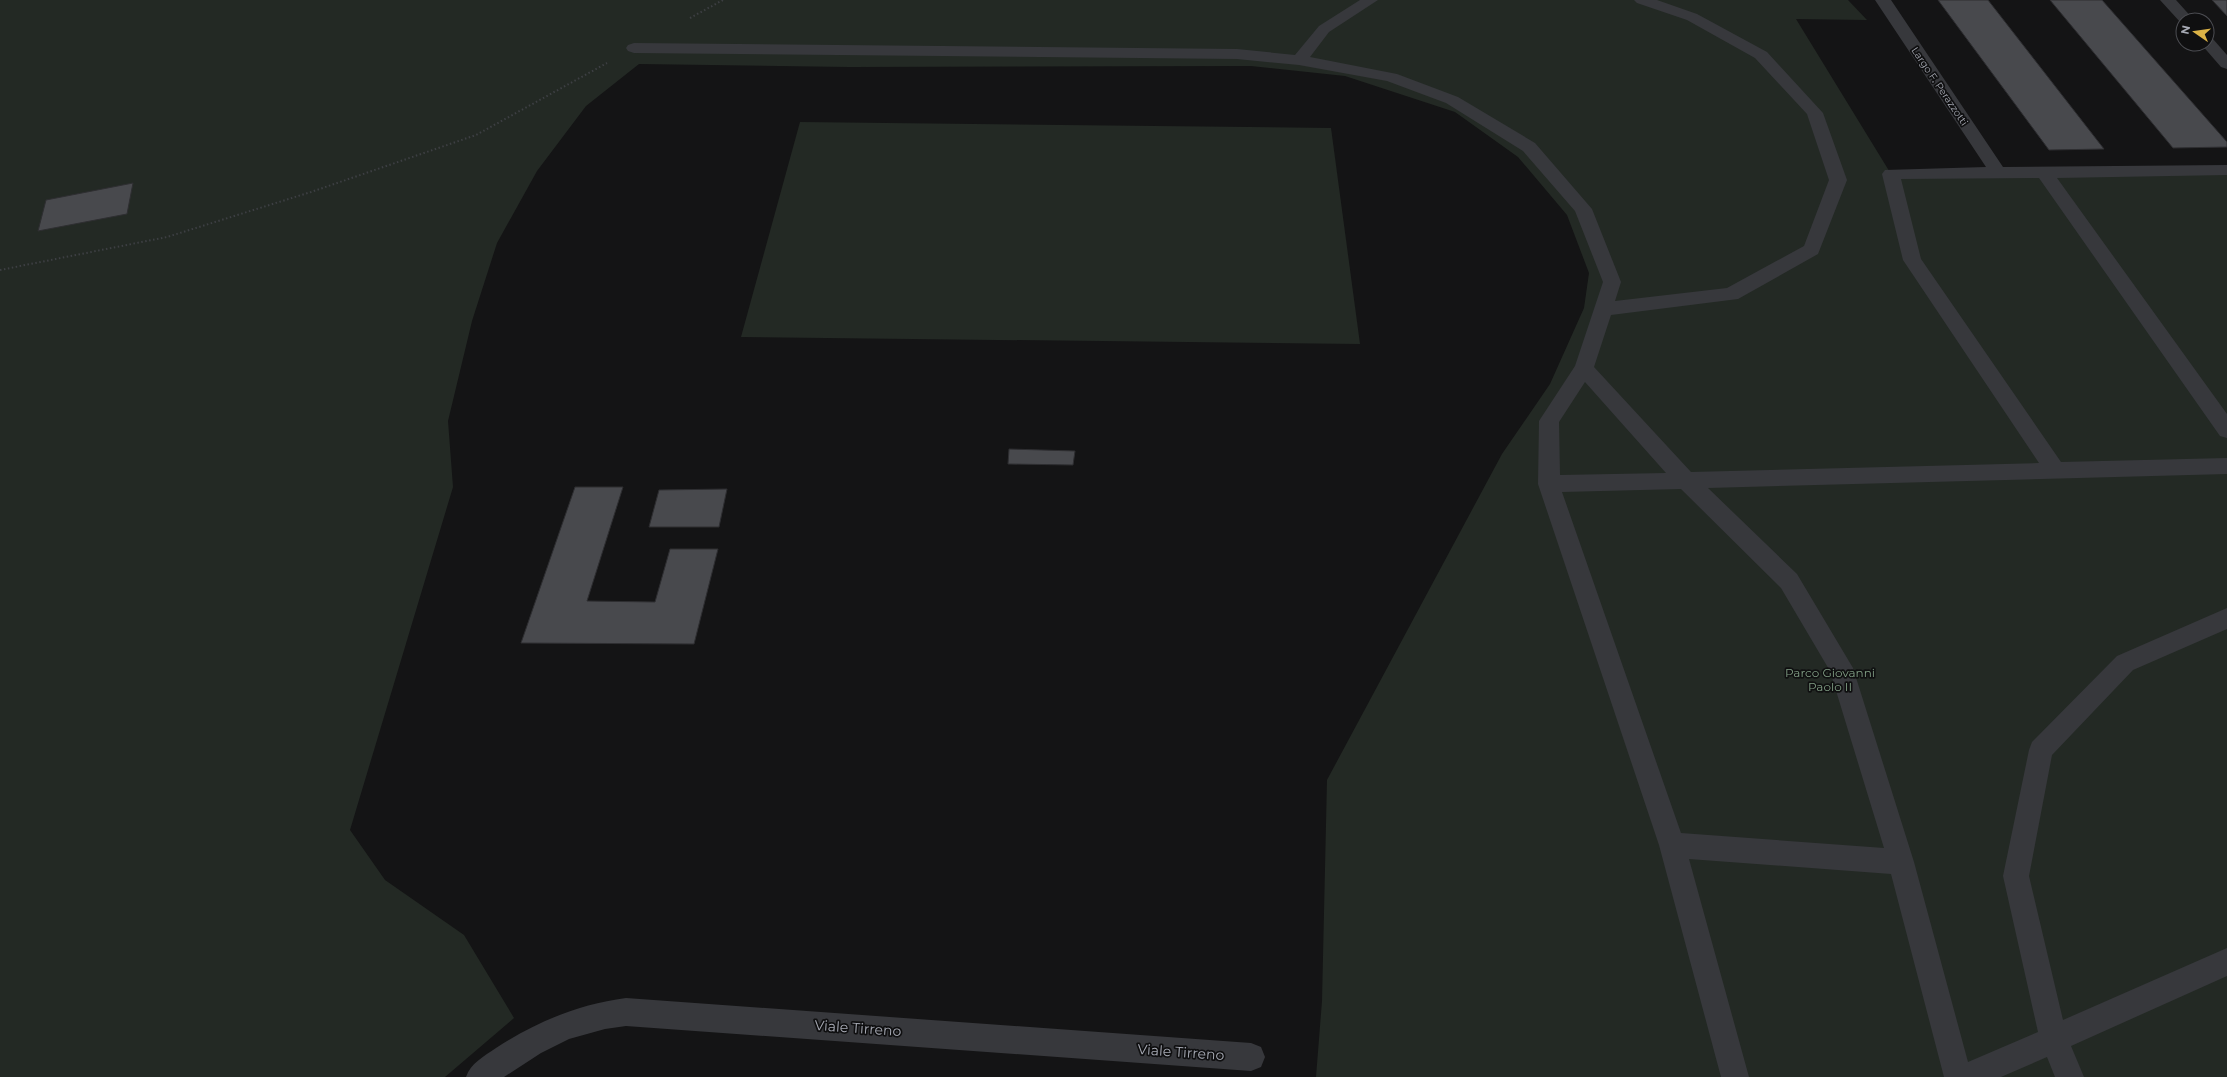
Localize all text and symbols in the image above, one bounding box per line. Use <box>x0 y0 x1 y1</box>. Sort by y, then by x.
north arrow <box>2175 12 2215 52</box>
text: N <box>2177 24 2193 36</box>
street label: Largo F. Perazzotti <box>1908 44 1971 128</box>
park label: Parco Giovanni Paolo II <box>1785 665 1875 694</box>
street label: Viale Tirreno <box>814 1016 902 1040</box>
street label: Viale Tirreno <box>1137 1040 1225 1064</box>

